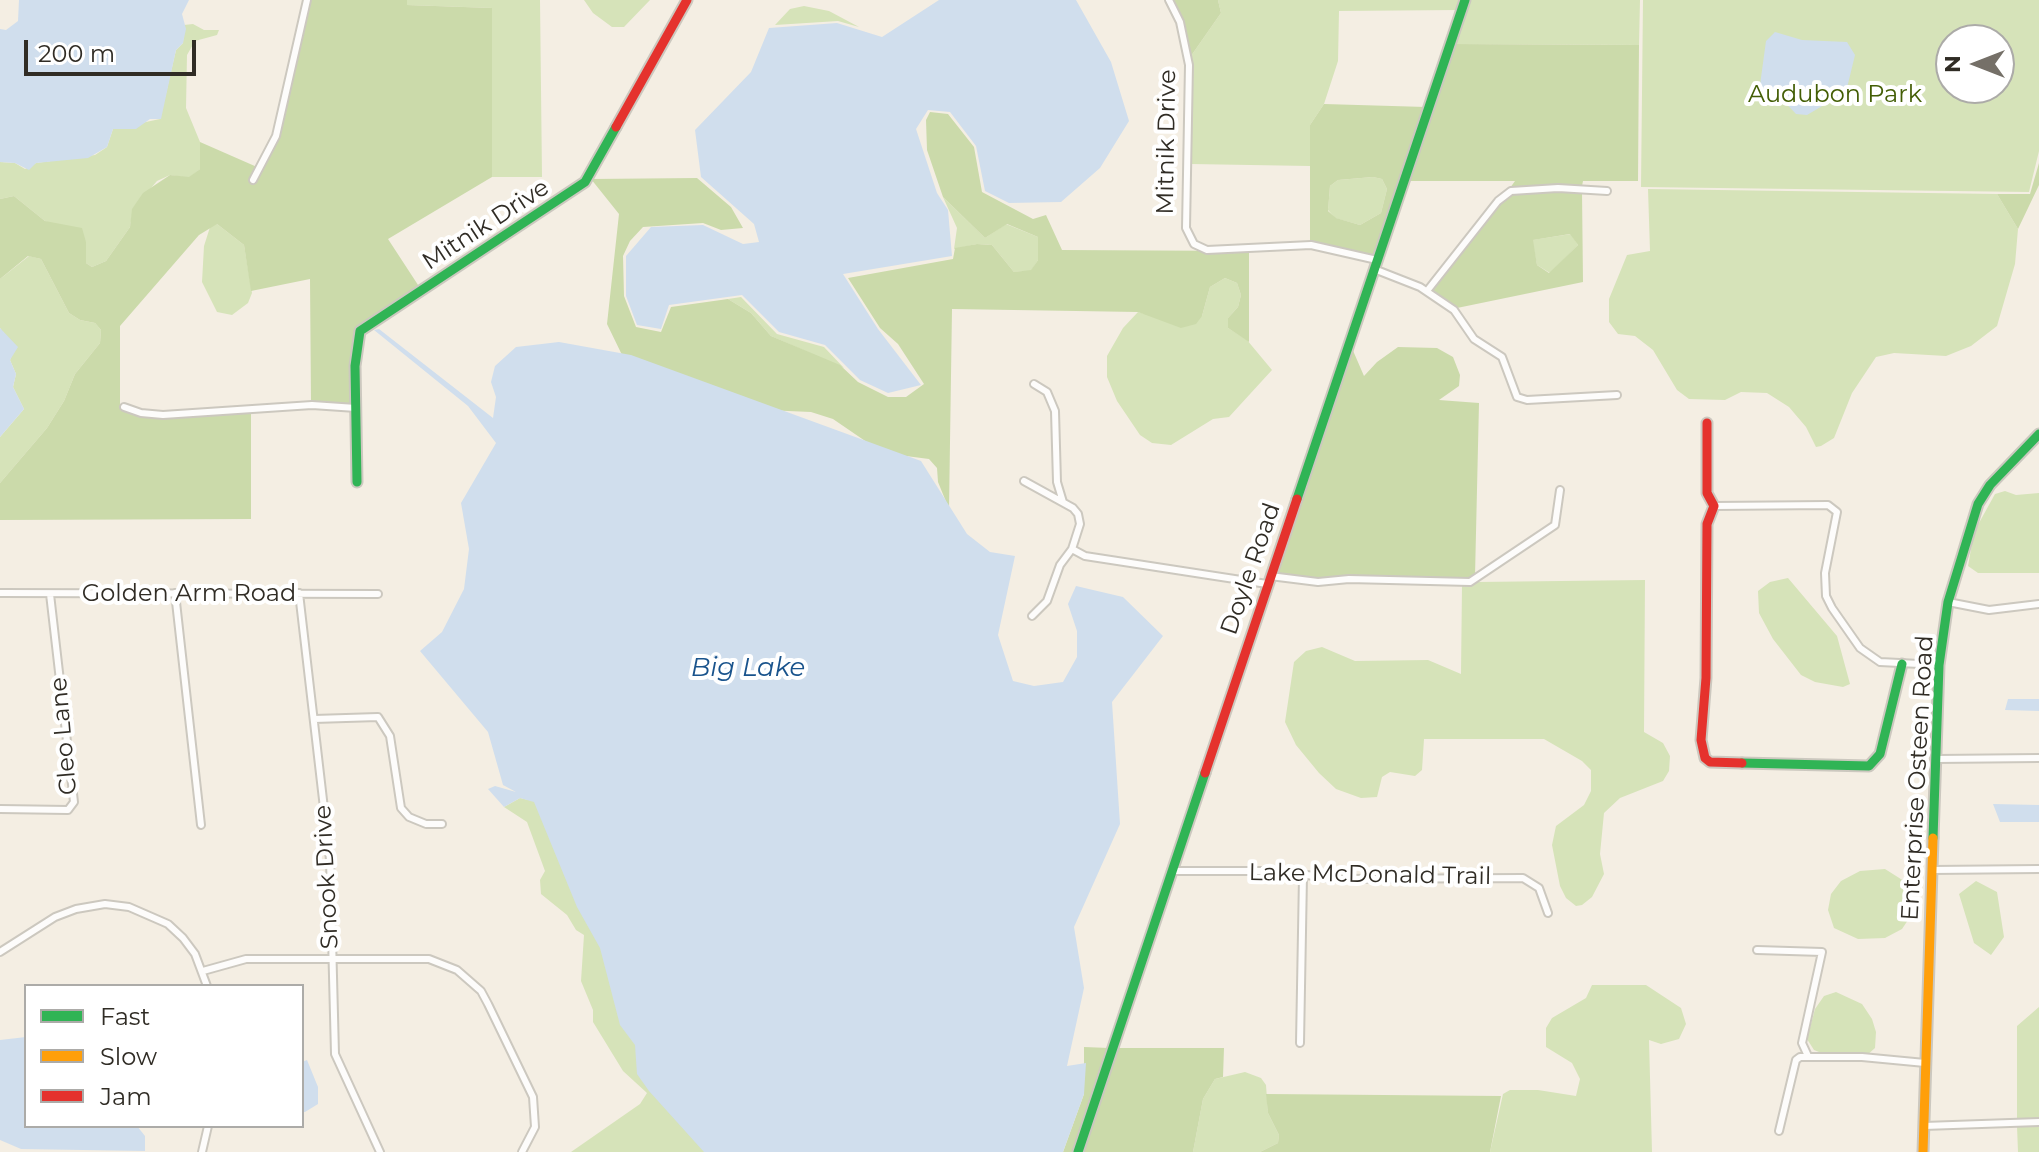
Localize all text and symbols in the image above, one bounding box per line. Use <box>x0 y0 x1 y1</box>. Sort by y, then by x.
scale bar <box>28 24 200 74</box>
north arrow <box>1935 24 2015 104</box>
text: 200 m <box>38 39 115 68</box>
text: N <box>1939 55 1966 73</box>
street label: Mitnik Drive <box>1151 69 1183 215</box>
park label: Audubon Park <box>1748 81 1922 109</box>
street label: Mitnik Drive <box>417 173 555 277</box>
street label: Doyle Road <box>1215 499 1287 639</box>
street label: Golden Arm Road <box>82 580 296 608</box>
street label: Enterprise Osteen Road <box>1896 635 1940 921</box>
water label: Big Lake <box>691 652 805 684</box>
street label: Cleo Lane <box>44 676 84 796</box>
street label: Snook Drive <box>309 804 345 950</box>
street label: Lake McDonald Trail <box>1248 858 1492 892</box>
legend <box>24 984 304 1128</box>
text: Fast <box>100 1002 150 1031</box>
text: Slow <box>100 1042 157 1071</box>
text: Jam <box>100 1082 152 1111</box>

